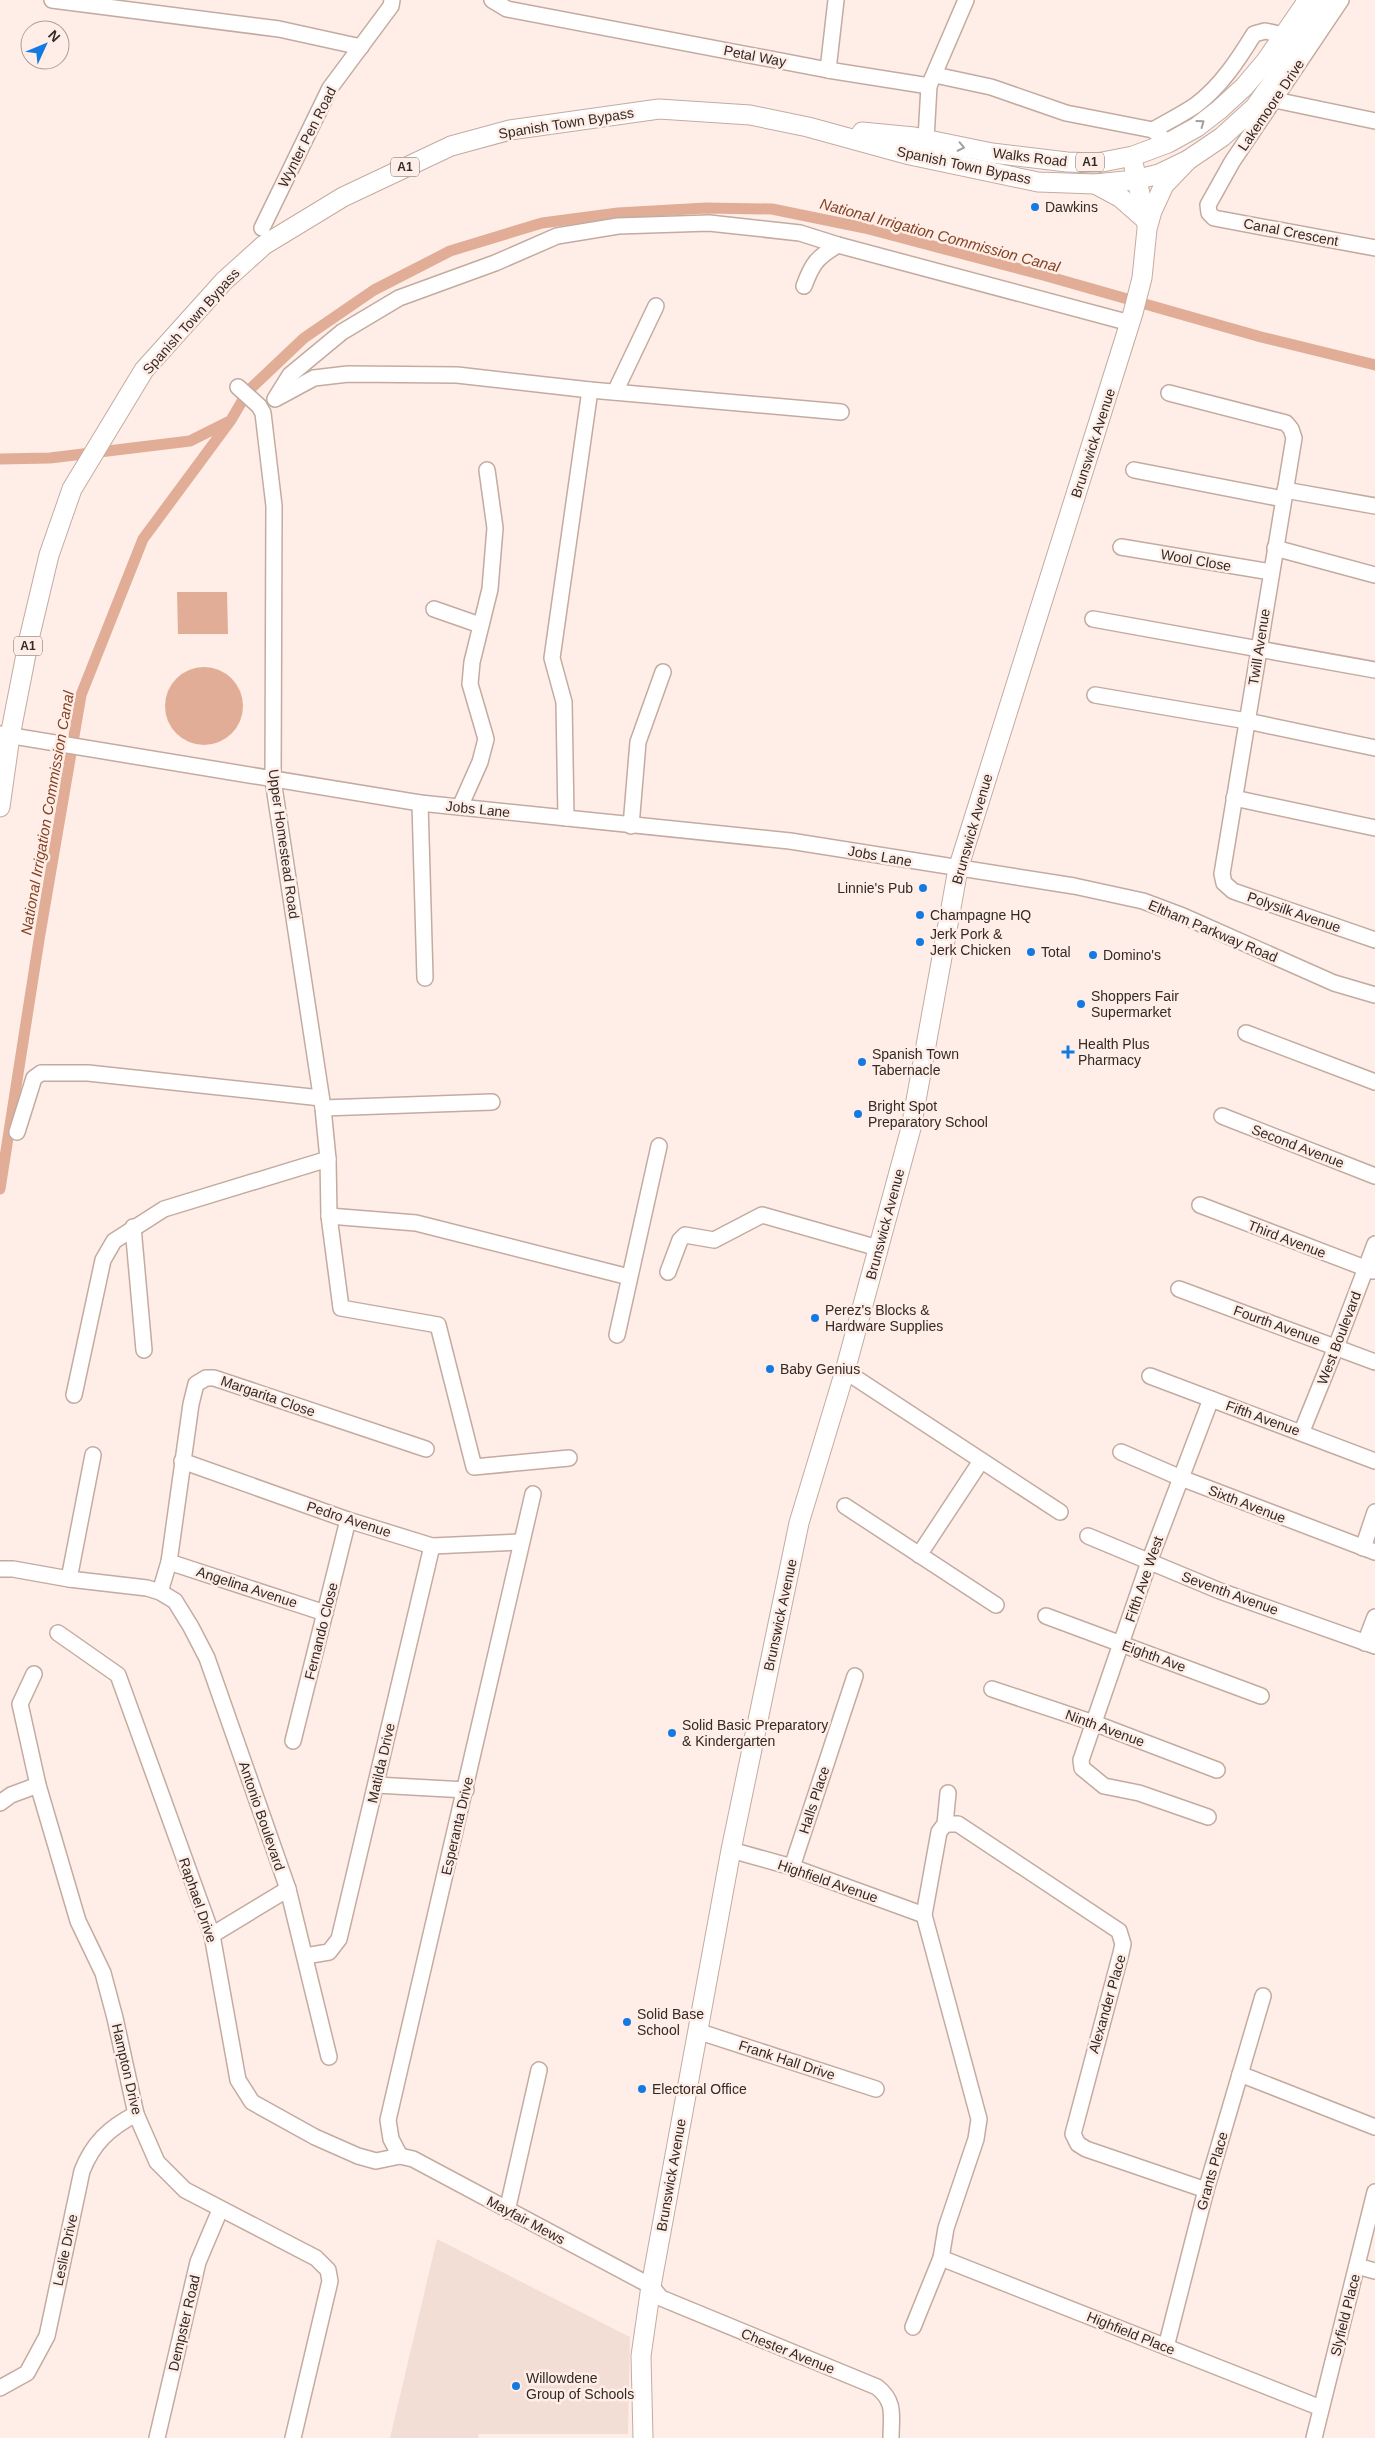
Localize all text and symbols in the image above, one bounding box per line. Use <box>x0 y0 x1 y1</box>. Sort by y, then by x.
north arrow <box>20 20 70 70</box>
text: N <box>45 27 64 45</box>
street label: Petal Way <box>722 42 788 70</box>
street label: Lakemoore Drive <box>1235 56 1308 154</box>
street label: Wynter Pen Road <box>275 84 339 190</box>
street label: Spanish Town Bypass <box>497 104 635 142</box>
one-way arrow <box>1195 121 1204 129</box>
one-way arrow <box>956 141 965 151</box>
street label: Spanish Town Bypass <box>895 143 1033 187</box>
street label: Walks Road <box>992 144 1068 170</box>
road number: A1 <box>1076 152 1104 172</box>
road number: A1 <box>391 158 419 176</box>
water label: National Irrigation Commission Canal <box>818 195 1062 275</box>
place label: Dawkins <box>1045 199 1098 215</box>
marker: Dawkins <box>1029 201 1041 213</box>
street label: Canal Crescent <box>1242 215 1340 249</box>
street label: Spanish Town Bypass <box>139 265 243 377</box>
street label: Brunswick Avenue <box>1068 386 1118 500</box>
street label: Wool Close <box>1159 546 1233 574</box>
street label: Twill Avenue <box>1245 607 1273 687</box>
road number: A1 <box>14 636 42 656</box>
water label: National Irrigation Commission Canal <box>17 689 77 936</box>
street label: Upper Homestead Road <box>266 768 302 920</box>
street label: Brunswick Avenue <box>949 772 995 886</box>
street label: Jobs Lane <box>445 798 511 820</box>
street label: Jobs Lane <box>847 843 913 870</box>
place label: Linnie's Pub <box>837 880 913 896</box>
marker: Linnie's Pub <box>917 882 929 894</box>
street label: Polysilk Avenue <box>1245 889 1343 936</box>
street label: Eltham Parkway Road <box>1146 897 1280 965</box>
place label: Champagne HQ <box>930 907 1031 923</box>
marker: Champagne HQ <box>914 909 926 921</box>
place label: Jerk Pork & Jerk Chicken <box>930 926 1011 958</box>
marker: Jerk Pork & Jerk Chicken <box>914 936 926 948</box>
place label: Total <box>1041 944 1071 960</box>
marker: Total <box>1025 946 1037 958</box>
place label: Domino's <box>1103 947 1161 963</box>
marker: Domino's <box>1087 949 1099 961</box>
place label: Shoppers Fair Supermarket <box>1091 988 1179 1020</box>
marker: Shoppers Fair Supermarket <box>1075 998 1087 1010</box>
place label: Health Plus Pharmacy <box>1078 1036 1150 1068</box>
place label: Spanish Town Tabernacle <box>872 1046 959 1078</box>
marker: Health Plus Pharmacy <box>1062 1046 1074 1058</box>
marker: Spanish Town Tabernacle <box>856 1056 868 1068</box>
place label: Bright Spot Preparatory School <box>868 1098 988 1130</box>
marker: Bright Spot Preparatory School <box>852 1108 864 1120</box>
street label: Second Avenue <box>1249 1121 1347 1171</box>
street label: Brunswick Avenue <box>863 1167 908 1281</box>
street label: Third Avenue <box>1246 1217 1328 1261</box>
street label: West Boulevard <box>1314 1289 1364 1387</box>
place label: Perez's Blocks & Hardware Supplies <box>825 1302 943 1334</box>
street label: Fourth Avenue <box>1232 1302 1323 1348</box>
marker: Perez's Blocks & Hardware Supplies <box>809 1312 821 1324</box>
place label: Baby Genius <box>780 1361 860 1377</box>
marker: Baby Genius <box>764 1363 776 1375</box>
street label: Margarita Close <box>219 1372 318 1420</box>
street label: Fifth Avenue <box>1224 1397 1302 1439</box>
street label: Sixth Avenue <box>1206 1482 1288 1526</box>
street label: Pedro Avenue <box>305 1498 393 1540</box>
street label: Fifth Ave West <box>1122 1534 1166 1624</box>
street label: Brunswick Avenue <box>760 1557 800 1672</box>
street label: Angelina Avenue <box>195 1563 300 1611</box>
street label: Seventh Avenue <box>1179 1568 1281 1618</box>
street label: Fernando Close <box>301 1581 341 1681</box>
street label: Eighth Ave <box>1120 1637 1188 1675</box>
street label: Ninth Avenue <box>1063 1706 1147 1750</box>
place label: Solid Basic Preparatory & Kindergarten <box>682 1717 828 1749</box>
street label: Matilda Drive <box>364 1721 398 1805</box>
marker: Solid Basic Preparatory & Kindergarten <box>666 1727 678 1739</box>
street label: Antonio Boulevard <box>236 1759 288 1873</box>
street label: Halls Place <box>796 1764 832 1836</box>
street label: Esperanta Drive <box>438 1775 476 1877</box>
street label: Raphael Drive <box>176 1855 220 1945</box>
street label: Highfield Avenue <box>776 1856 880 1906</box>
street label: Alexander Place <box>1085 1953 1129 2055</box>
place label: Solid Base School <box>637 2006 704 2038</box>
marker: Solid Base School <box>621 2016 633 2028</box>
street label: Hampton Drive <box>109 2022 145 2116</box>
street label: Frank Hall Drive <box>737 2037 837 2083</box>
place label: Electoral Office <box>652 2081 747 2097</box>
marker: Electoral Office <box>636 2083 648 2095</box>
street label: Brunswick Avenue <box>653 2117 689 2233</box>
street label: Grants Place <box>1193 2130 1231 2212</box>
street label: Mayfair Mews <box>484 2193 568 2247</box>
street label: Leslie Drive <box>50 2212 80 2287</box>
street label: Slyfield Place <box>1327 2272 1363 2358</box>
street label: Dempster Road <box>165 2273 203 2373</box>
street label: Highfield Place <box>1085 2308 1177 2358</box>
street label: Chester Avenue <box>739 2325 837 2377</box>
place label: Willowdene Group of Schools <box>526 2370 634 2402</box>
marker: Willowdene Group of Schools <box>510 2380 522 2392</box>

